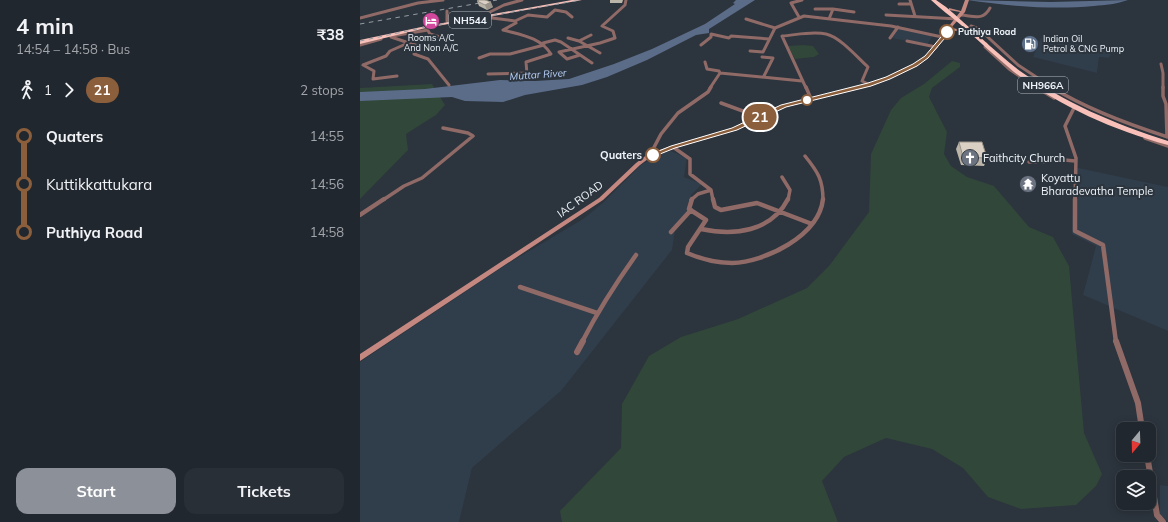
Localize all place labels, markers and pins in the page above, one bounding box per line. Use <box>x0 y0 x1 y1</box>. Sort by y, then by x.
hotel icon: Rooms A/C And Non A/C <box>421 11 441 31</box>
marker: Puthiya Road <box>939 24 955 40</box>
place label: Puthiya Road <box>958 26 1016 38</box>
place label: Rooms A/C And Non A/C <box>404 32 458 53</box>
place label: Indian Oil Petrol & CNG Pump <box>1043 33 1124 54</box>
fuel station icon: Indian Oil Petrol & CNG Pump <box>1020 34 1040 54</box>
unlabelled marker <box>801 94 813 106</box>
marker: Quaters <box>645 147 661 163</box>
place label: Quaters <box>600 148 642 162</box>
church icon: Faithcity Church <box>960 148 980 168</box>
place label: Faithcity Church <box>983 151 1065 165</box>
place label: Koyattu Bharadevatha Temple <box>1041 171 1153 198</box>
temple icon: Koyattu Bharadevatha Temple <box>1018 174 1038 194</box>

